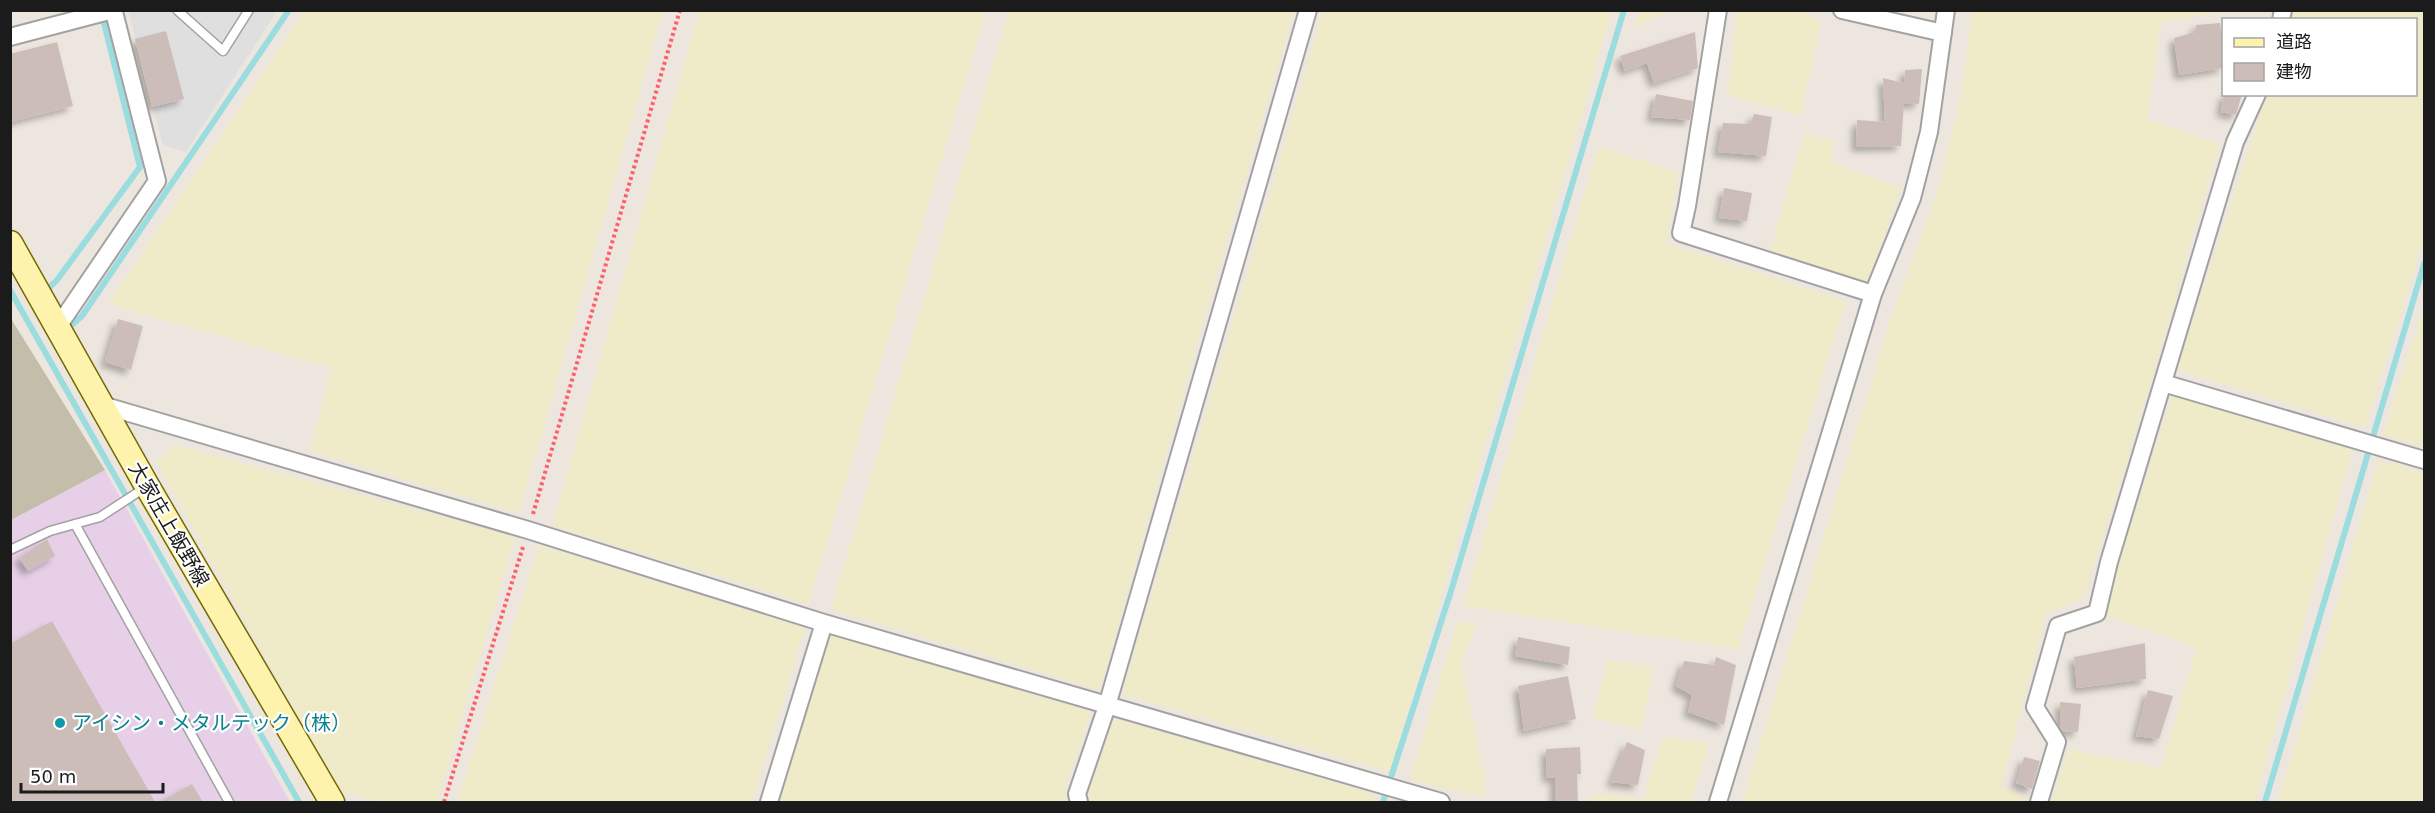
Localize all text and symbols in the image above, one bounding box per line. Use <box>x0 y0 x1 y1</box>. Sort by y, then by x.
legend <box>2222 18 2417 96</box>
text: 道路 <box>2276 31 2312 52</box>
text: 建物 <box>2276 61 2312 82</box>
street label: 大家庄上飯野線 <box>124 457 214 591</box>
place label: アイシン・メタルテック（株） <box>72 711 351 735</box>
marker: アイシン・メタルテック（株） <box>53 716 67 730</box>
scale bar <box>21 756 164 794</box>
text: 50 m <box>30 766 76 787</box>

